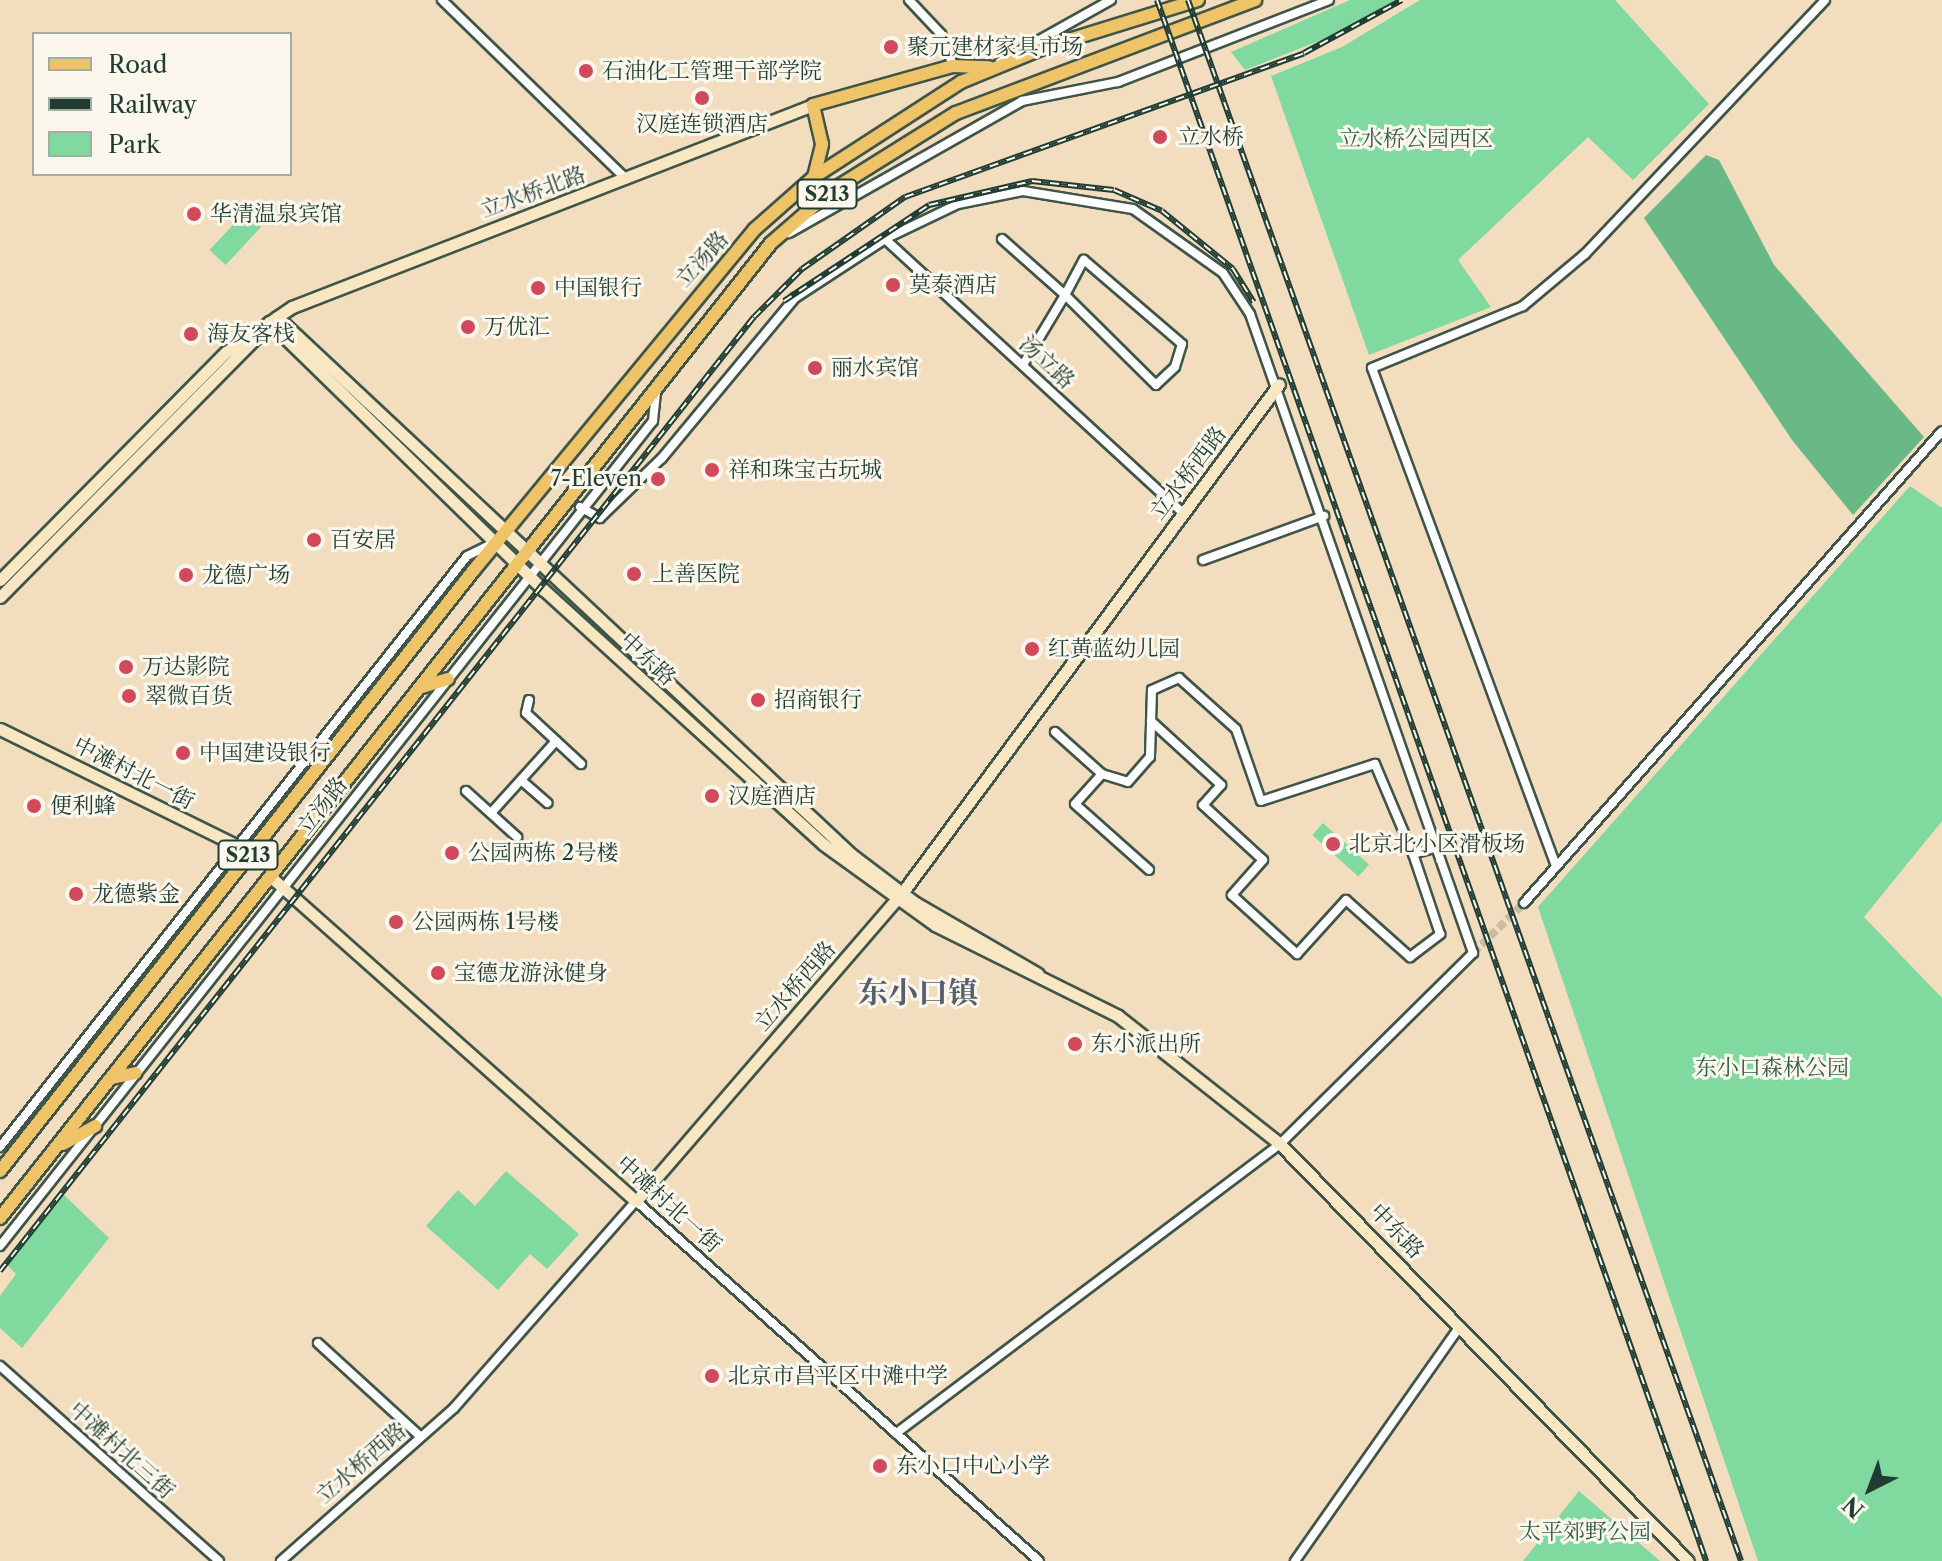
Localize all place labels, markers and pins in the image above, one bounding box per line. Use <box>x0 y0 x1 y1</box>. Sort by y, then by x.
place label: 聚元建材家具市场 <box>907 34 1083 60</box>
marker: 聚元建材家具市场 <box>882 38 900 56</box>
place label: 石油化工管理干部学院 <box>602 58 822 84</box>
marker: 石油化工管理干部学院 <box>577 62 595 80</box>
marker: 汉庭连锁酒店 <box>693 89 711 107</box>
place label: 汉庭连锁酒店 <box>636 111 768 137</box>
place label: 立水桥 <box>1178 124 1244 150</box>
marker: 立水桥 <box>1149 126 1171 148</box>
place label: 华清温泉宾馆 <box>210 201 342 227</box>
marker: 华清温泉宾馆 <box>185 205 203 223</box>
place label: 莫泰酒店 <box>909 272 997 298</box>
place label: 中国银行 <box>554 275 642 301</box>
marker: 莫泰酒店 <box>884 276 902 294</box>
marker: 中国银行 <box>529 279 547 297</box>
place label: 万优汇 <box>484 314 550 340</box>
marker: 万优汇 <box>459 318 477 336</box>
place label: 海友客栈 <box>207 321 295 347</box>
marker: 海友客栈 <box>182 325 200 343</box>
place label: 丽水宾馆 <box>831 355 919 381</box>
marker: 丽水宾馆 <box>806 359 824 377</box>
place label: 祥和珠宝古玩城 <box>728 457 882 483</box>
marker: 祥和珠宝古玩城 <box>703 461 721 479</box>
place label: 7-Eleven <box>551 466 642 492</box>
marker: 7-Eleven <box>649 470 667 488</box>
place label: 百安居 <box>330 527 396 553</box>
marker: 百安居 <box>305 531 323 549</box>
place label: 上善医院 <box>652 561 740 587</box>
place label: 龙德广场 <box>202 562 290 588</box>
marker: 上善医院 <box>623 563 645 585</box>
marker: 龙德广场 <box>177 566 195 584</box>
place label: 红黄蓝幼儿园 <box>1048 636 1180 662</box>
marker: 红黄蓝幼儿园 <box>1023 640 1041 658</box>
place label: 万达影院 <box>142 654 230 680</box>
marker: 万达影院 <box>117 658 135 676</box>
place label: 翠微百货 <box>145 683 233 709</box>
marker: 翠微百货 <box>120 687 138 705</box>
place label: 招商银行 <box>774 687 862 713</box>
marker: 招商银行 <box>749 691 767 709</box>
place label: 中国建设银行 <box>199 740 331 766</box>
marker: 中国建设银行 <box>174 744 192 762</box>
place label: 汉庭酒店 <box>728 783 816 809</box>
marker: 汉庭酒店 <box>703 787 721 805</box>
place label: 便利蜂 <box>50 793 116 819</box>
marker: 便利蜂 <box>25 797 43 815</box>
place label: 北京北小区滑板场 <box>1349 831 1525 857</box>
marker: 北京北小区滑板场 <box>1324 835 1342 853</box>
place label: 公园两栋 2号楼 <box>468 840 619 866</box>
marker: 公园两栋 2号楼 <box>443 844 461 862</box>
place label: 龙德紫金 <box>92 881 180 907</box>
marker: 龙德紫金 <box>67 885 85 903</box>
place label: 公园两栋 1号楼 <box>412 909 559 935</box>
marker: 公园两栋 1号楼 <box>387 913 405 931</box>
place label: 宝德龙游泳健身 <box>454 960 608 986</box>
marker: 宝德龙游泳健身 <box>429 964 447 982</box>
place label: 东小派出所 <box>1091 1031 1201 1057</box>
marker: 东小派出所 <box>1066 1035 1084 1053</box>
place label: 北京市昌平区中滩中学 <box>728 1363 948 1389</box>
marker: 北京市昌平区中滩中学 <box>703 1367 721 1385</box>
place label: 东小口中心小学 <box>896 1453 1050 1479</box>
marker: 东小口中心小学 <box>871 1457 889 1475</box>

